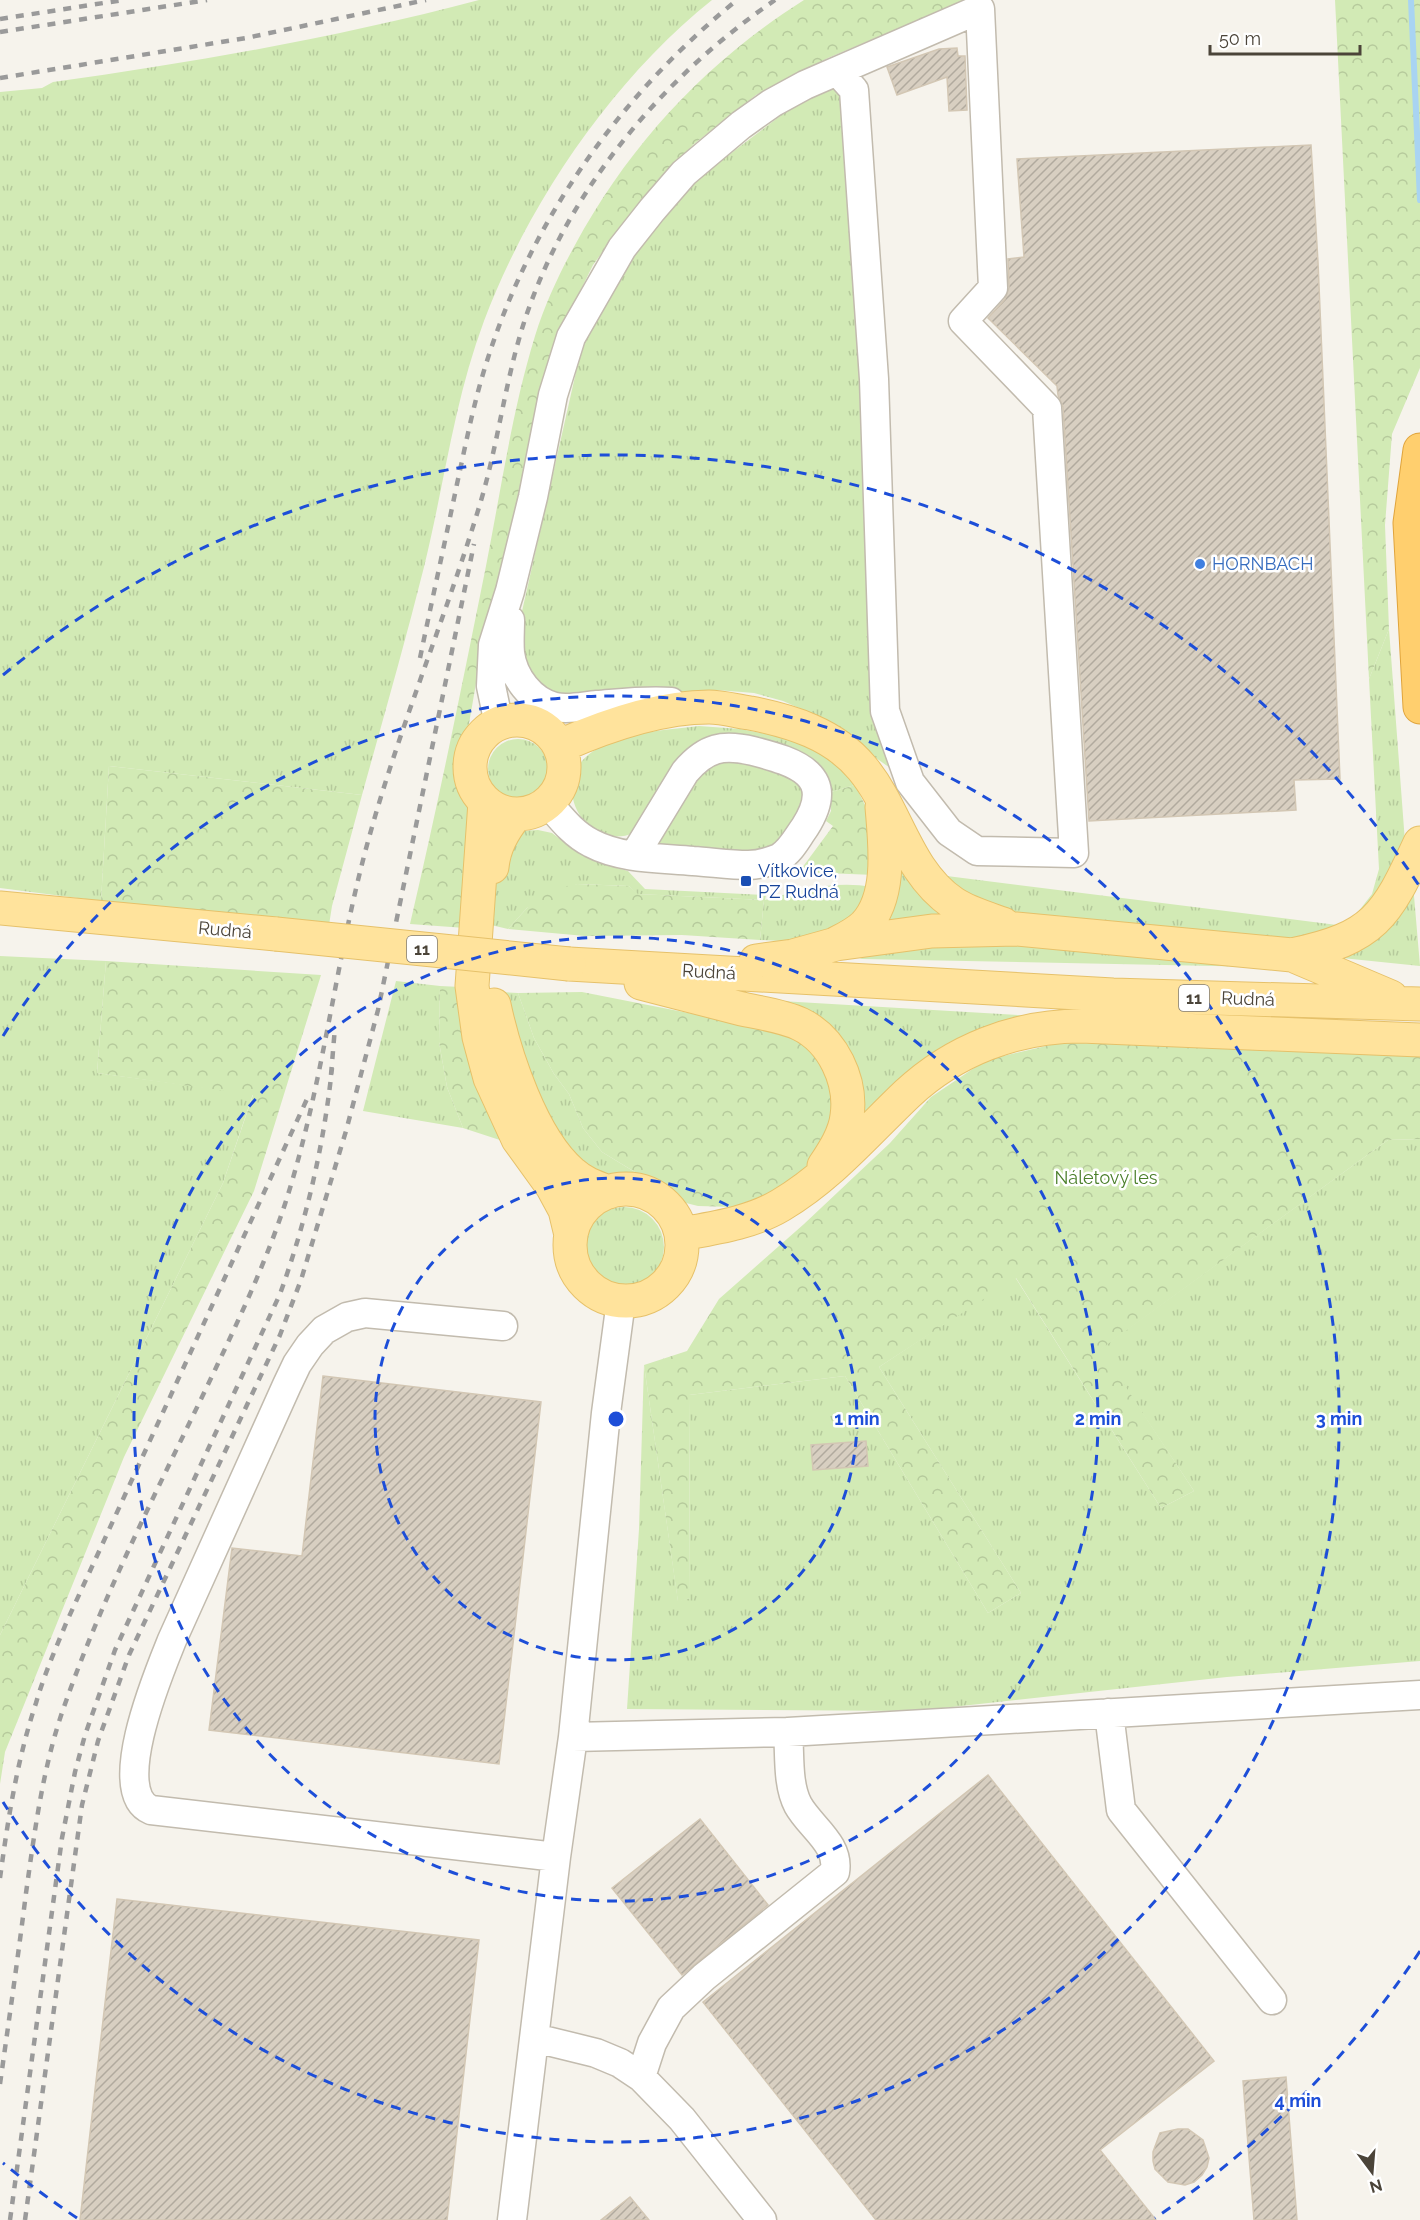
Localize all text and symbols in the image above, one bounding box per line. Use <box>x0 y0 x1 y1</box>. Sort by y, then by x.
scale bar <box>1210 18 1360 56</box>
text: 50 m <box>1219 28 1261 49</box>
place label: HORNBACH <box>1212 553 1314 574</box>
marker: HORNBACH <box>1193 557 1207 571</box>
place label: Vítkovice, PZ Rudná <box>758 860 839 902</box>
marker: Vítkovice, PZ Rudná <box>739 874 753 888</box>
street label: Rudná <box>197 917 253 942</box>
road number: 11 <box>407 936 437 962</box>
street label: Rudná <box>682 960 736 983</box>
road number: 11 <box>1179 985 1209 1011</box>
street label: Rudná <box>1221 987 1275 1010</box>
park label: Náletový les <box>1055 1167 1158 1188</box>
text: 1 min <box>834 1408 880 1429</box>
text: 2 min <box>1075 1408 1121 1429</box>
text: 3 min <box>1316 1408 1362 1429</box>
centre of rings <box>606 1409 626 1429</box>
text: 4 min <box>1275 2090 1321 2111</box>
north arrow <box>1342 2142 1402 2202</box>
text: N <box>1368 2175 1384 2197</box>

